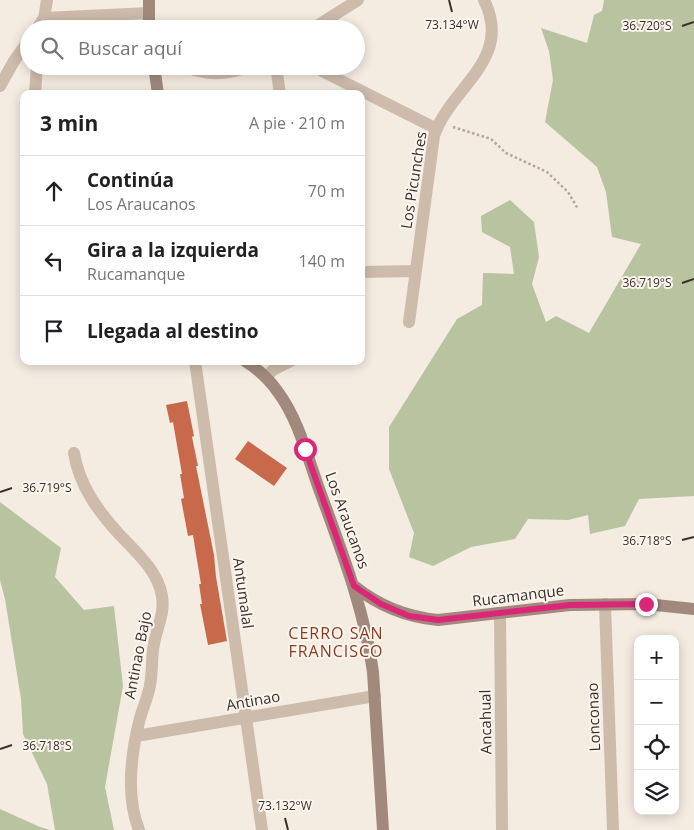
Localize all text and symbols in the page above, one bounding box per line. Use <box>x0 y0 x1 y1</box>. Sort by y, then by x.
text: 73.134°W <box>425 16 479 33</box>
text: 36.720°S <box>622 17 672 34</box>
search box <box>20 20 365 75</box>
icon: search <box>38 34 66 62</box>
text: Buscar aquí <box>78 35 182 61</box>
text: 3 min <box>40 109 98 137</box>
text: A pie · 210 m <box>249 112 345 134</box>
street label: Los Picunches <box>395 130 431 230</box>
text: Continúa <box>87 167 174 193</box>
icon: ahead <box>40 177 68 205</box>
text: 70 m <box>308 180 345 202</box>
text: Los Araucanos <box>87 193 196 215</box>
text: Gira a la izquierda <box>87 237 259 263</box>
icon: left <box>40 247 68 275</box>
text: 140 m <box>299 250 345 272</box>
text: Rucamanque <box>87 263 185 285</box>
text: 36.719°S <box>622 274 672 291</box>
icon: arrive <box>40 317 68 345</box>
text: Llegada al destino <box>87 318 259 344</box>
route start <box>294 438 317 461</box>
street label: Los Araucanos <box>321 469 375 571</box>
text: 36.719°S <box>22 479 72 496</box>
text: 36.718°S <box>622 532 672 549</box>
street label: Antumalal <box>229 556 259 630</box>
street label: Rucamanque <box>471 579 565 611</box>
route end <box>635 593 658 616</box>
street label: Antinao Bajo <box>119 609 155 701</box>
district label: CERRO SAN FRANCISCO <box>288 622 384 662</box>
map controls <box>634 635 679 815</box>
button: + <box>634 635 679 680</box>
button: − <box>634 680 679 725</box>
street label: Lonconao <box>582 682 604 752</box>
street label: Antinao <box>224 685 282 715</box>
street label: Ancahual <box>474 689 496 755</box>
button: locate <box>634 725 679 770</box>
text: 36.718°S <box>22 737 72 754</box>
button: layers <box>634 770 679 815</box>
text: 73.132°W <box>258 797 312 814</box>

